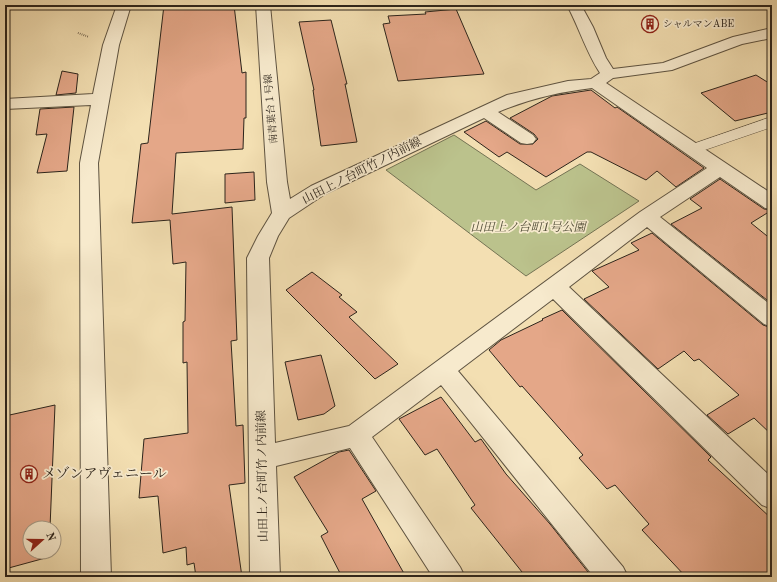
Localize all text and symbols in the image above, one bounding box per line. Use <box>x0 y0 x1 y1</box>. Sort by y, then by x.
building icon: シャルマンABE <box>640 14 660 34</box>
place label: シャルマンABE <box>663 19 734 29</box>
street label: 南青葉台１号線 <box>262 74 279 144</box>
street label: 山田上ノ台町竹ノ内前線 <box>300 134 424 206</box>
park label: 山田上ノ台町1号公園 <box>471 220 587 234</box>
street label: 山田上ノ台町竹ノ内前線 <box>254 410 270 542</box>
building icon: メゾンアヴェニール <box>19 464 39 484</box>
place label: メゾンアヴェニール <box>42 466 167 481</box>
north arrow <box>22 520 62 560</box>
text: N <box>43 531 57 543</box>

